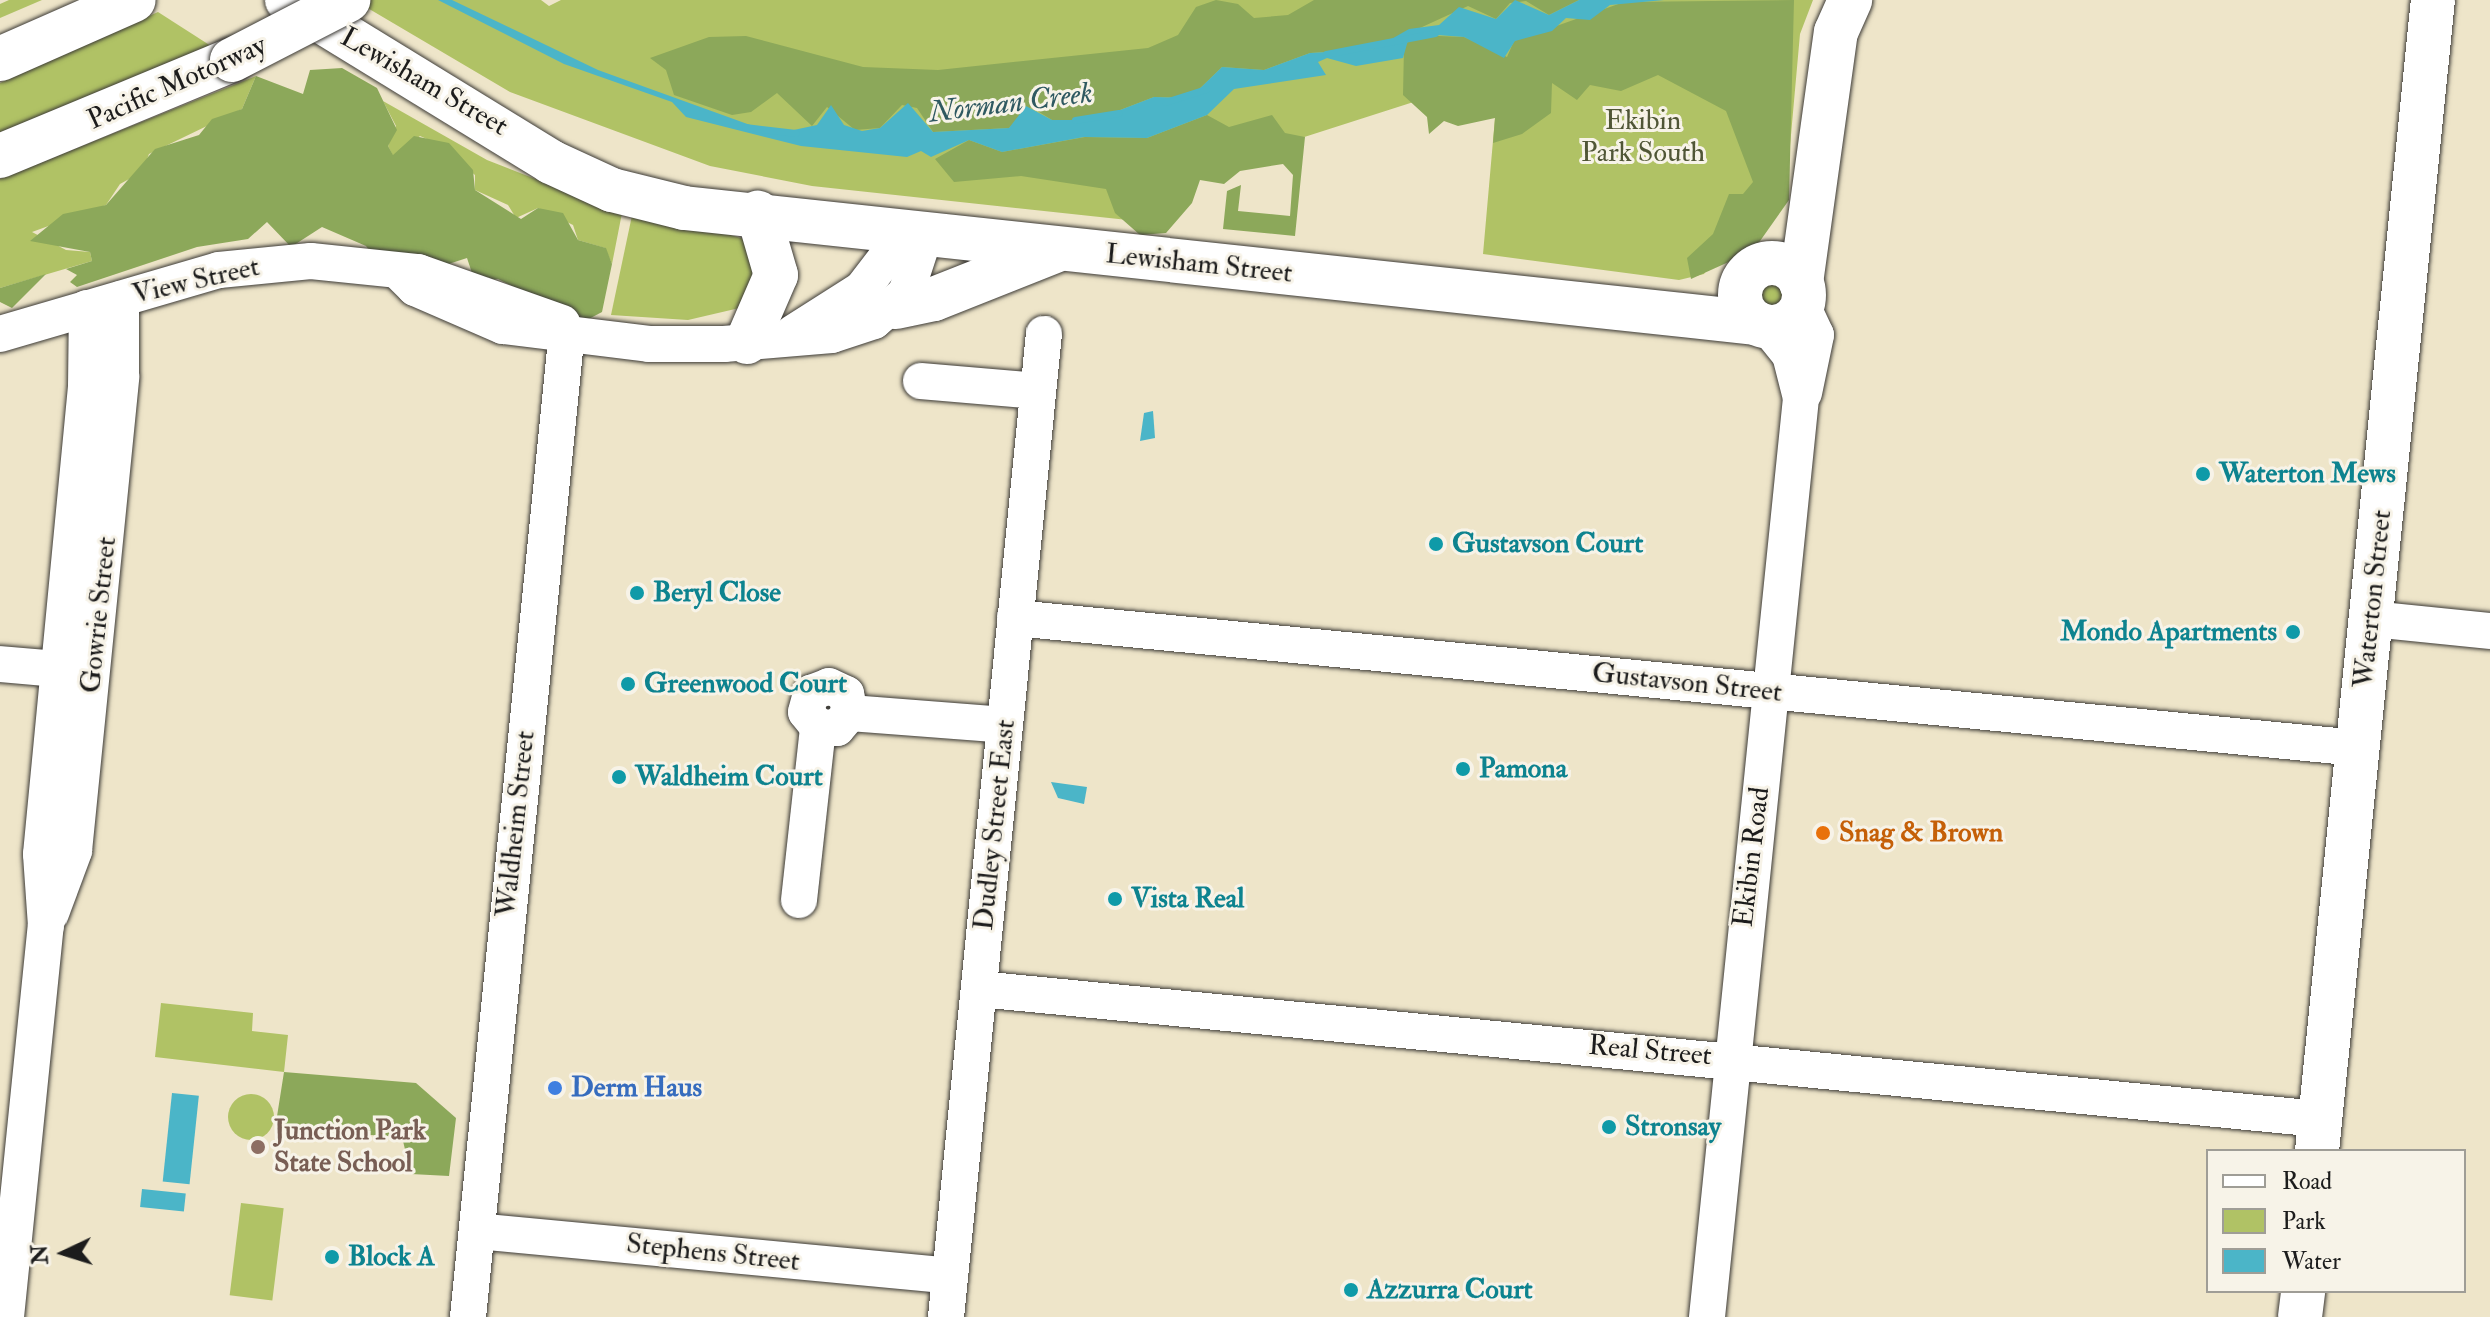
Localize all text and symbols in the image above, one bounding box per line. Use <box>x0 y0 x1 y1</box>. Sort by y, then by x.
street label: Lewisham Street <box>334 21 514 143</box>
street label: Pacific Motorway <box>82 29 272 137</box>
water label: Norman Creek <box>927 75 1095 131</box>
park label: Ekibin Park South <box>1581 104 1705 170</box>
street label: Lewisham Street <box>1104 237 1294 291</box>
street label: View Street <box>129 250 263 312</box>
place label: Waterton Mews <box>2219 457 2396 491</box>
marker: Waterton Mews <box>2194 465 2212 483</box>
street label: Waterton Street <box>2347 508 2399 690</box>
place label: Gustavson Court <box>1452 527 1643 561</box>
street label: Gowrie Street <box>74 535 124 695</box>
marker: Gustavson Court <box>1427 535 1445 553</box>
place label: Beryl Close <box>653 576 781 610</box>
marker: Beryl Close <box>628 584 646 602</box>
place label: Mondo Apartments <box>2060 615 2277 649</box>
marker: Mondo Apartments <box>2284 623 2302 641</box>
street label: Gustavson Street <box>1590 656 1784 710</box>
place label: Greenwood Court <box>644 667 847 701</box>
marker: Greenwood Court <box>619 675 637 693</box>
street label: Dudley Street East <box>967 718 1023 932</box>
street label: Waldheim Street <box>490 729 542 919</box>
place label: Pamona <box>1479 752 1567 786</box>
place label: Waldheim Court <box>635 760 823 794</box>
marker: Pamona <box>1454 760 1472 778</box>
marker: Waldheim Court <box>610 768 628 786</box>
street label: Ekibin Road <box>1727 785 1777 929</box>
place label: Snag & Brown <box>1839 816 2003 850</box>
marker: Snag & Brown <box>1814 824 1832 842</box>
place label: Vista Real <box>1131 882 1244 916</box>
marker: Vista Real <box>1106 890 1124 908</box>
street label: Real Street <box>1587 1029 1713 1073</box>
place label: Derm Haus <box>571 1071 702 1105</box>
marker: Derm Haus <box>546 1079 564 1097</box>
place label: Stronsay <box>1625 1110 1721 1144</box>
place label: Junction Park State School <box>274 1114 426 1180</box>
marker: Stronsay <box>1600 1118 1618 1136</box>
marker: Junction Park State School <box>249 1138 267 1156</box>
legend <box>2206 1149 2466 1293</box>
text: Road <box>2282 1166 2332 1197</box>
text: Park <box>2282 1206 2326 1237</box>
north arrow <box>24 1213 104 1293</box>
street label: Stephens Street <box>625 1227 801 1279</box>
place label: Block A <box>348 1240 435 1274</box>
text: N <box>25 1244 55 1265</box>
text: Water <box>2282 1246 2341 1277</box>
marker: Block A <box>323 1248 341 1266</box>
place label: Azzurra Court <box>1367 1273 1533 1307</box>
marker: Azzurra Court <box>1342 1281 1360 1299</box>

